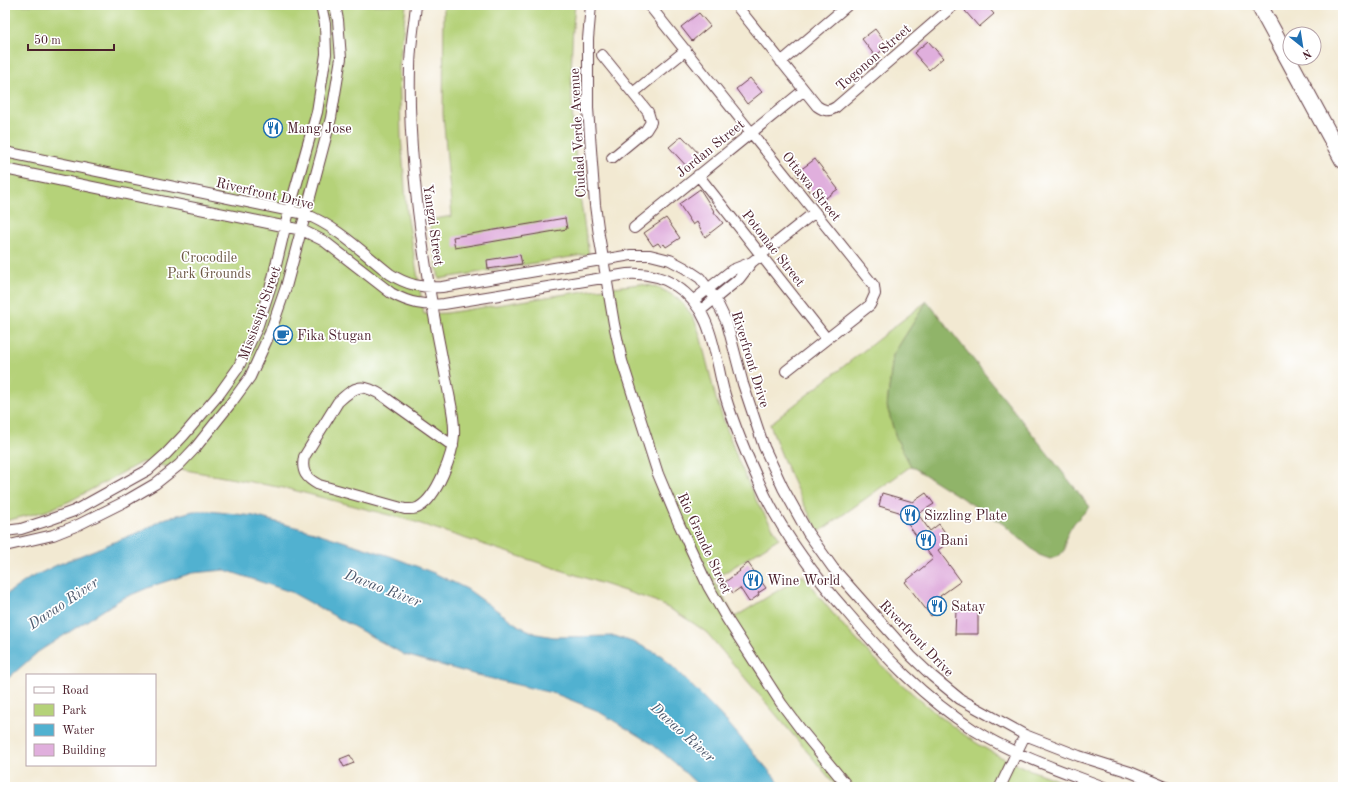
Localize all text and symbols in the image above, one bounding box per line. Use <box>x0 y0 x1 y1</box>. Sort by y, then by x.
street label: Togonon Street <box>834 22 914 94</box>
scale bar <box>28 26 114 52</box>
north arrow <box>1282 26 1322 66</box>
text: 50 m <box>34 34 61 47</box>
text: N <box>1299 46 1313 61</box>
street label: Ciudad Verde Avenue <box>568 68 588 198</box>
restaurant icon: Mang Jose <box>262 117 284 139</box>
street label: Jordan Street <box>674 117 747 180</box>
place label: Mang Jose <box>287 122 352 136</box>
street label: Ottawa Street <box>779 149 843 224</box>
street label: Riverfront Drive <box>214 176 315 212</box>
street label: Yangzi Street <box>420 183 446 267</box>
street label: Potomac Street <box>739 208 807 290</box>
park label: Crocodile Park Grounds <box>167 251 251 281</box>
street label: Mississipi Street <box>236 264 284 362</box>
street label: Riverfront Drive <box>729 309 771 409</box>
cafe icon: Fika Stugan <box>272 324 294 346</box>
place label: Fika Stugan <box>297 329 372 343</box>
street label: Rio Grande Street <box>675 491 734 596</box>
restaurant icon: Sizzling Plate <box>899 504 921 526</box>
place label: Sizzling Plate <box>924 509 1007 523</box>
restaurant icon: Bani <box>915 529 937 551</box>
place label: Bani <box>940 534 968 548</box>
water label: Davao River <box>341 568 423 611</box>
restaurant icon: Wine World <box>742 569 764 591</box>
place label: Wine World <box>767 574 840 588</box>
water label: Davao River <box>25 575 102 634</box>
restaurant icon: Satay <box>926 595 948 617</box>
street label: Riverfront Drive <box>876 598 956 680</box>
place label: Satay <box>951 600 986 614</box>
legend <box>26 674 156 766</box>
text: Road <box>62 685 89 697</box>
water label: Davao River <box>646 700 717 766</box>
text: Park <box>62 705 87 717</box>
text: Water <box>62 725 95 737</box>
text: Building <box>62 745 106 757</box>

